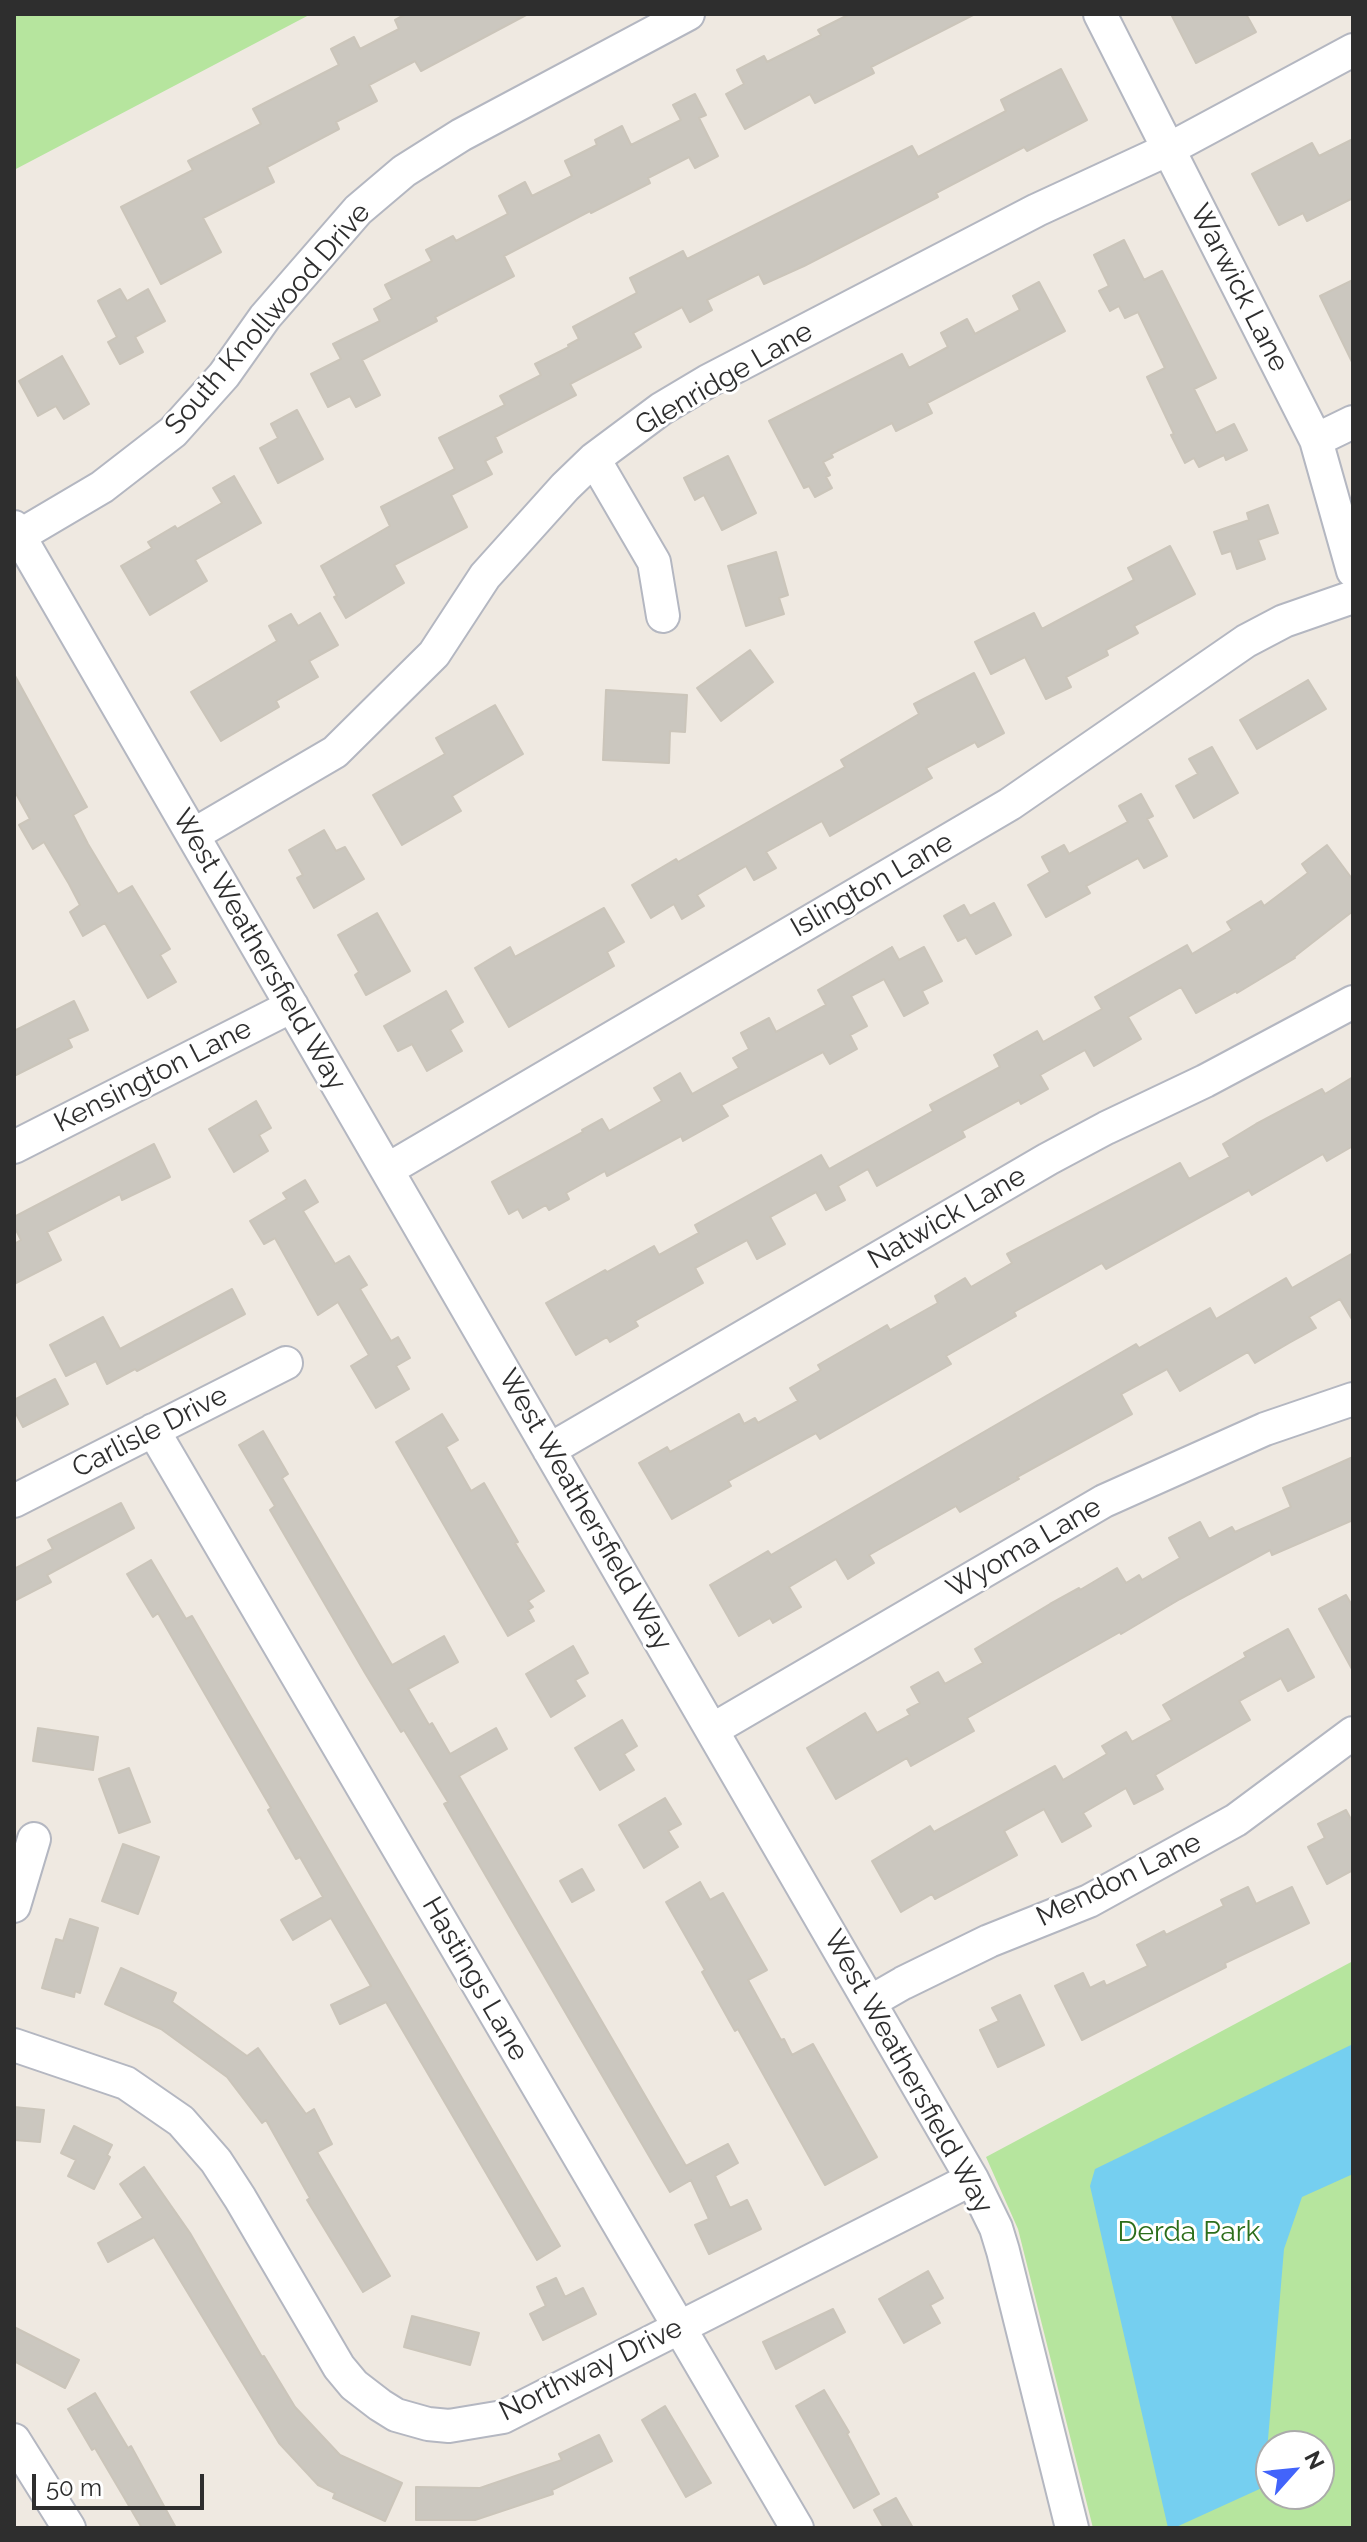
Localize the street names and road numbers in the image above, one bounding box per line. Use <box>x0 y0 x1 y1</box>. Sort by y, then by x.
street label: South Knollwood Drive <box>158 196 378 442</box>
street label: Warwick Lane <box>1182 199 1296 377</box>
street label: Glenridge Lane <box>629 315 819 443</box>
street label: West Weathersfield Way <box>165 804 353 1096</box>
street label: Islington Lane <box>785 825 959 945</box>
street label: Kensington Lane <box>49 1012 257 1140</box>
street label: Natwick Lane <box>862 1159 1032 1277</box>
street label: West Weathersfield Way <box>491 1364 679 1656</box>
street label: Carlisle Drive <box>67 1379 233 1485</box>
street label: Wyoma Lane <box>941 1490 1107 1606</box>
street label: Mendon Lane <box>1031 1826 1207 1934</box>
street label: Hastings Lane <box>415 1891 535 2067</box>
street label: West Weathersfield Way <box>816 1924 1000 2220</box>
street label: Northway Drive <box>494 2311 688 2429</box>

